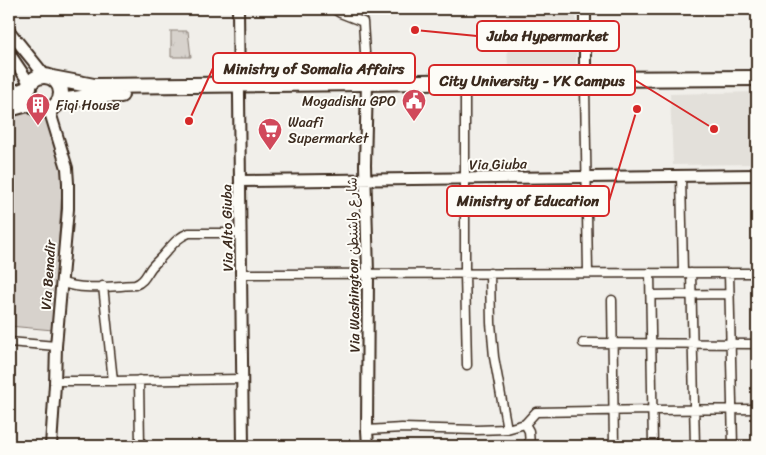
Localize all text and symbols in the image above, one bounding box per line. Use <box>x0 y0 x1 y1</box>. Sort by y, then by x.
callout: Juba Hypermarket <box>477 21 619 51</box>
text: Juba Hypermarket <box>486 23 609 49</box>
callout: Ministry of Somalia Affairs <box>213 53 415 83</box>
text: Ministry of Somalia Affairs <box>222 56 406 82</box>
callout: City University - YK Campus <box>429 65 635 95</box>
text: City University - YK Campus <box>438 68 625 94</box>
public building icon: Mogadishu GPO <box>401 88 427 122</box>
place label: Mogadishu GPO <box>302 89 396 114</box>
building icon: Fiqi House <box>25 92 51 126</box>
place label: Fiqi House <box>56 93 120 118</box>
place label: Waafi Supermarket <box>288 110 370 151</box>
supermarket icon: Waafi Supermarket <box>257 117 283 151</box>
street label: Via Giuba <box>469 151 528 178</box>
street label: Via Washington شارع واشنطن <box>339 177 368 353</box>
street label: Via Alto Giuba <box>214 184 241 272</box>
callout: Ministry of Education <box>447 186 609 216</box>
text: Ministry of Education <box>456 188 600 214</box>
street label: Via Benadir <box>34 238 64 311</box>

